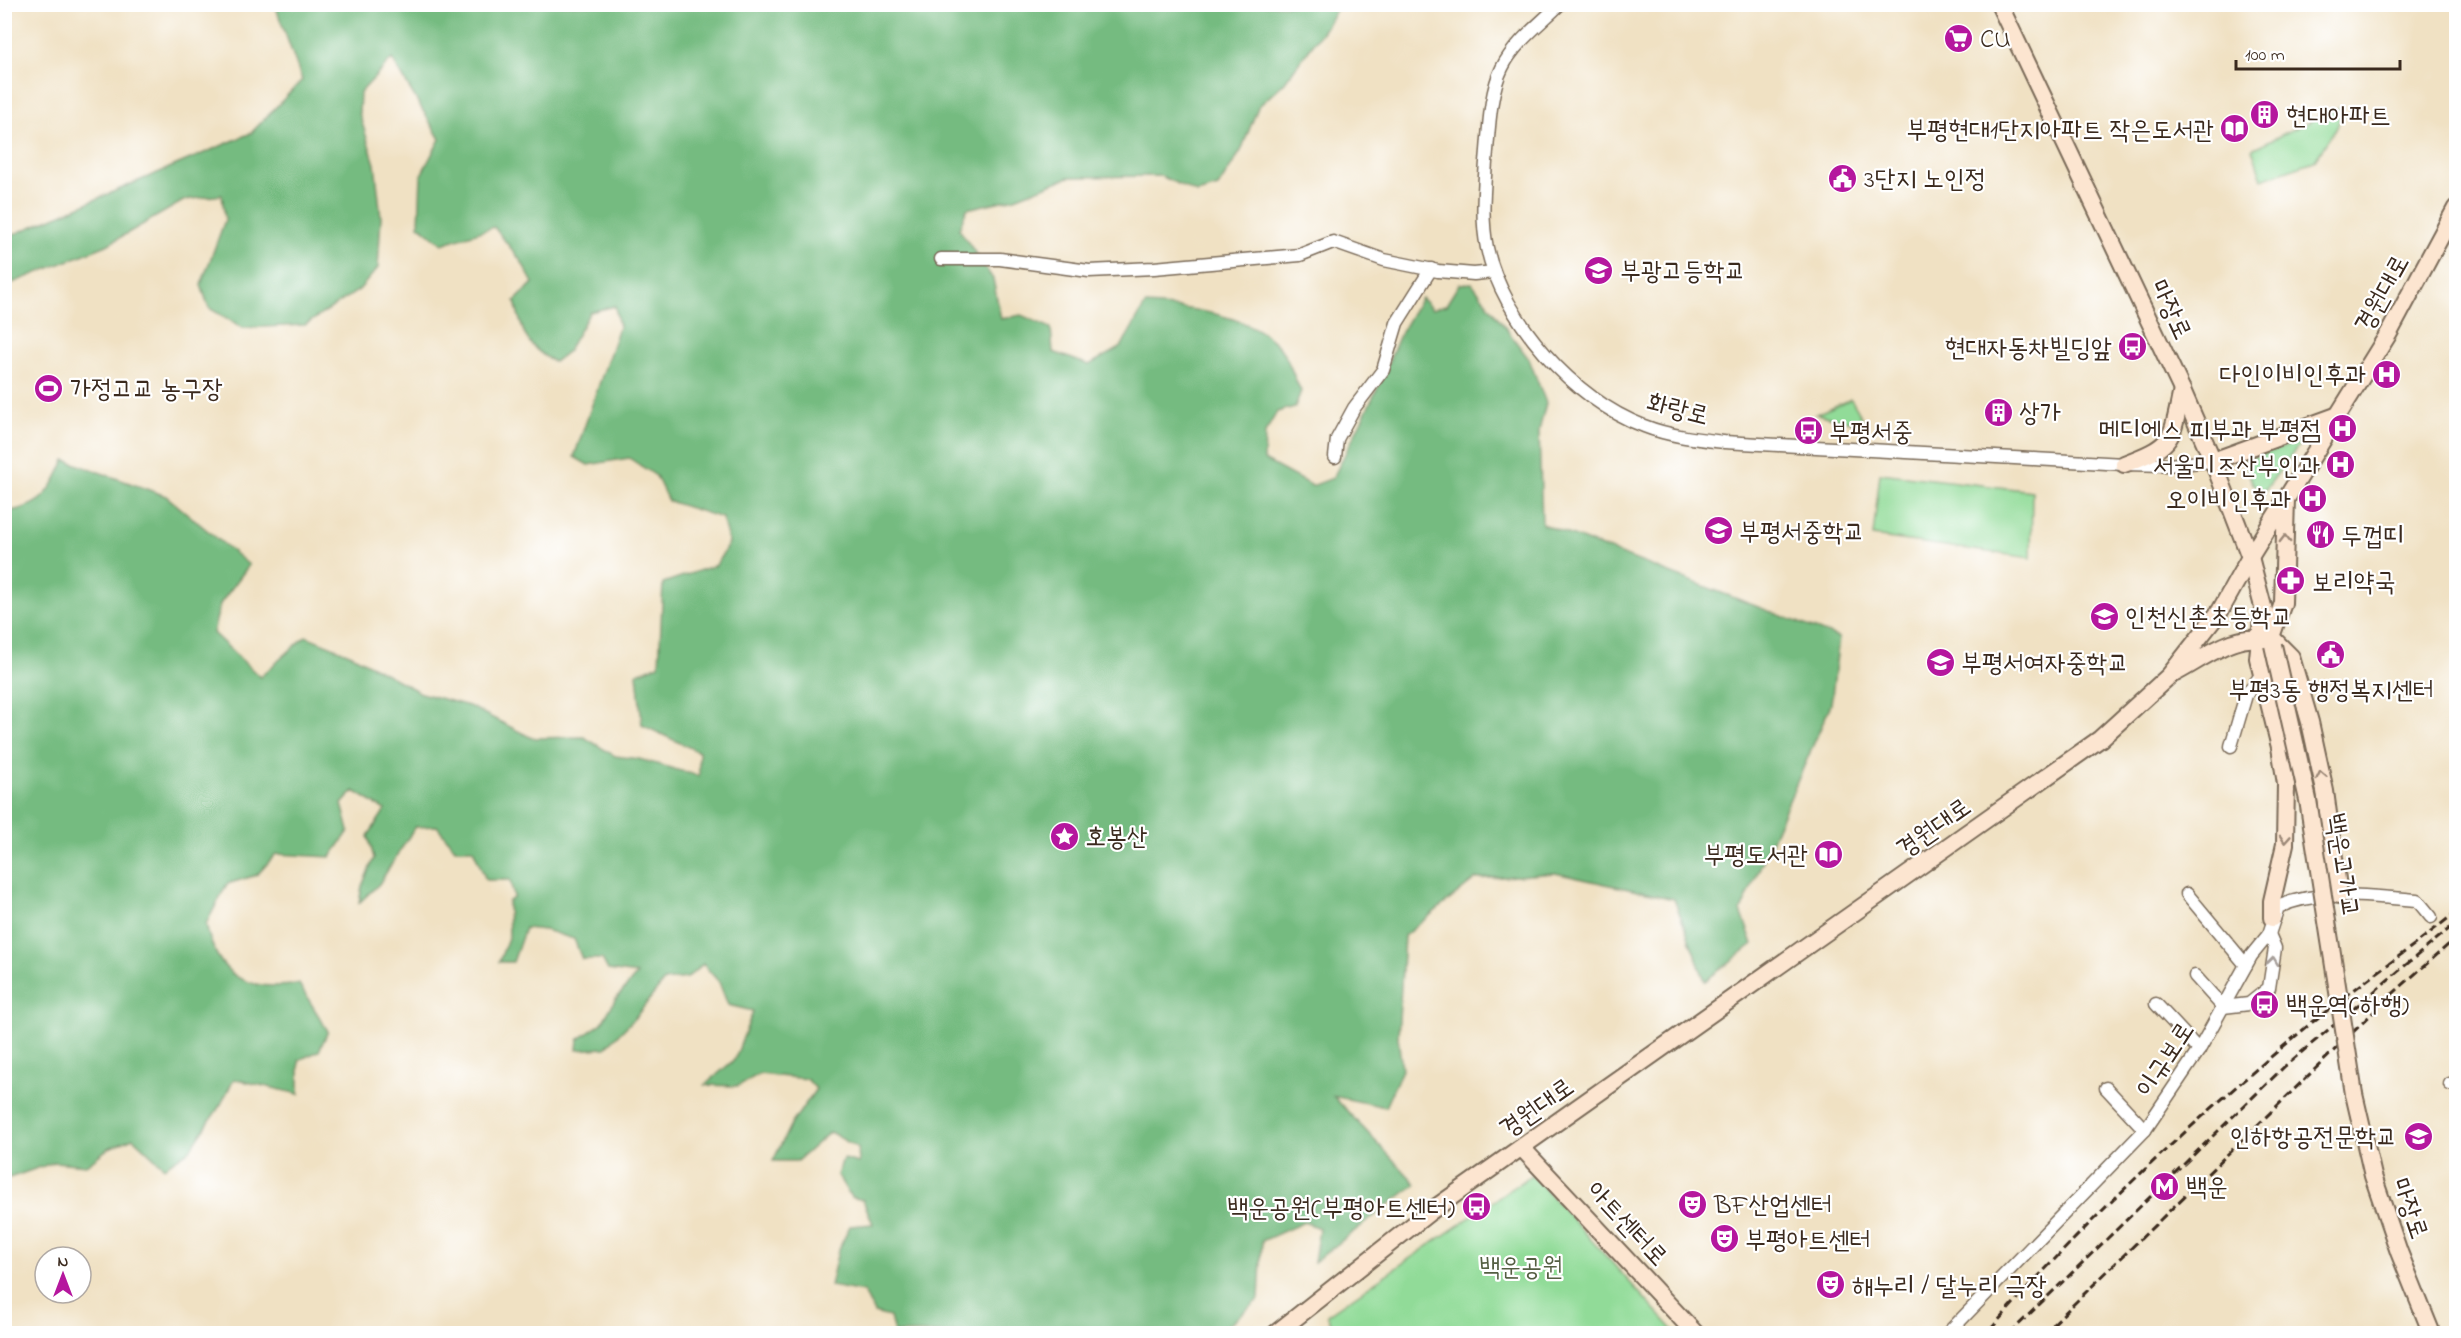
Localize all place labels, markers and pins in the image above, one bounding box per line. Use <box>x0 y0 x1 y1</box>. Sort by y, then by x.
supermarket icon: CU <box>1943 22 1975 54</box>
place label: CU <box>1980 22 2011 60</box>
building icon: 현대아파트 <box>2249 99 2281 131</box>
place label: 현대아파트 <box>2286 99 2391 137</box>
place label: 부평현대1단지아파트 작은도서관 <box>1906 113 2214 151</box>
library icon: 부평현대1단지아파트 작은도서관 <box>2219 113 2251 145</box>
public building icon: 3단지 노인정 <box>1827 162 1859 194</box>
place label: 3단지 노인정 <box>1864 162 1986 200</box>
school or university icon: 부광고등학교 <box>1583 254 1615 286</box>
place label: 부광고등학교 <box>1620 254 1746 292</box>
place label: 현대자동차빌딩앞 <box>1945 331 2112 369</box>
bus stop icon: 현대자동차빌딩앞 <box>2117 331 2149 363</box>
place label: 다인이비인후과 <box>2220 358 2366 396</box>
hospital icon: 다인이비인후과 <box>2371 358 2403 390</box>
sports icon: 가정고교 농구장 <box>33 372 65 404</box>
place label: 가정고교 농구장 <box>70 372 223 410</box>
building icon: 상가 <box>1982 396 2014 428</box>
place label: 상가 <box>2019 396 2061 434</box>
place label: 메디에스 피부과 부평점 <box>2099 413 2321 451</box>
hospital icon: 메디에스 피부과 부평점 <box>2326 413 2358 445</box>
bus stop icon: 부평서중 <box>1792 415 1824 447</box>
place label: 부평서중 <box>1829 415 1913 453</box>
place label: 서울미즈산부인과 <box>2153 449 2320 487</box>
hospital icon: 서울미즈산부인과 <box>2325 449 2357 481</box>
place label: 오이비인후과 <box>2165 483 2291 521</box>
hospital icon: 오이비인후과 <box>2296 483 2328 515</box>
school or university icon: 부평서중학교 <box>1702 515 1734 547</box>
place label: 부평서중학교 <box>1739 515 1865 553</box>
restaurant icon: 두껍띠 <box>2304 519 2336 551</box>
place label: 두껍띠 <box>2341 519 2404 557</box>
pharmacy icon: 보리약국 <box>2275 565 2307 597</box>
place label: 보리약국 <box>2312 565 2396 603</box>
school or university icon: 인천신촌초등학교 <box>2088 600 2120 632</box>
place label: 인천신촌초등학교 <box>2125 600 2292 638</box>
public building icon: 부평3동 행정복지센터 <box>2315 639 2347 671</box>
school or university icon: 부평서여자중학교 <box>1924 646 1956 678</box>
place label: 부평서여자중학교 <box>1961 646 2128 684</box>
place label: 부평3동 행정복지센터 <box>2228 673 2434 711</box>
place icon: 호봉산 <box>1048 820 1080 852</box>
place label: 호봉산 <box>1085 820 1148 858</box>
place label: 부평도서관 <box>1703 838 1808 876</box>
library icon: 부평도서관 <box>1813 838 1845 870</box>
bus stop icon: 백운역(하행) <box>2249 988 2281 1020</box>
place label: 백운역(하행) <box>2286 988 2410 1026</box>
place label: 인하항공전문학교 <box>2230 1120 2397 1158</box>
school or university icon: 인하항공전문학교 <box>2402 1120 2434 1152</box>
metro station icon: 백운 <box>2149 1170 2181 1202</box>
place label: 백운 <box>2186 1170 2228 1208</box>
theatre icon: BF산업센터 <box>1677 1188 1709 1220</box>
place label: BF산업센터 <box>1713 1188 1832 1226</box>
place label: 백운공원(부평아트센터) <box>1227 1191 1455 1229</box>
bus stop icon: 백운공원(부평아트센터) <box>1460 1191 1492 1223</box>
theatre icon: 부평아트센터 <box>1708 1223 1740 1255</box>
place label: 부평아트센터 <box>1745 1223 1871 1261</box>
theatre icon: 해누리 / 달누리 극장 <box>1815 1269 1847 1301</box>
place label: 해누리 / 달누리 극장 <box>1852 1269 2047 1307</box>

